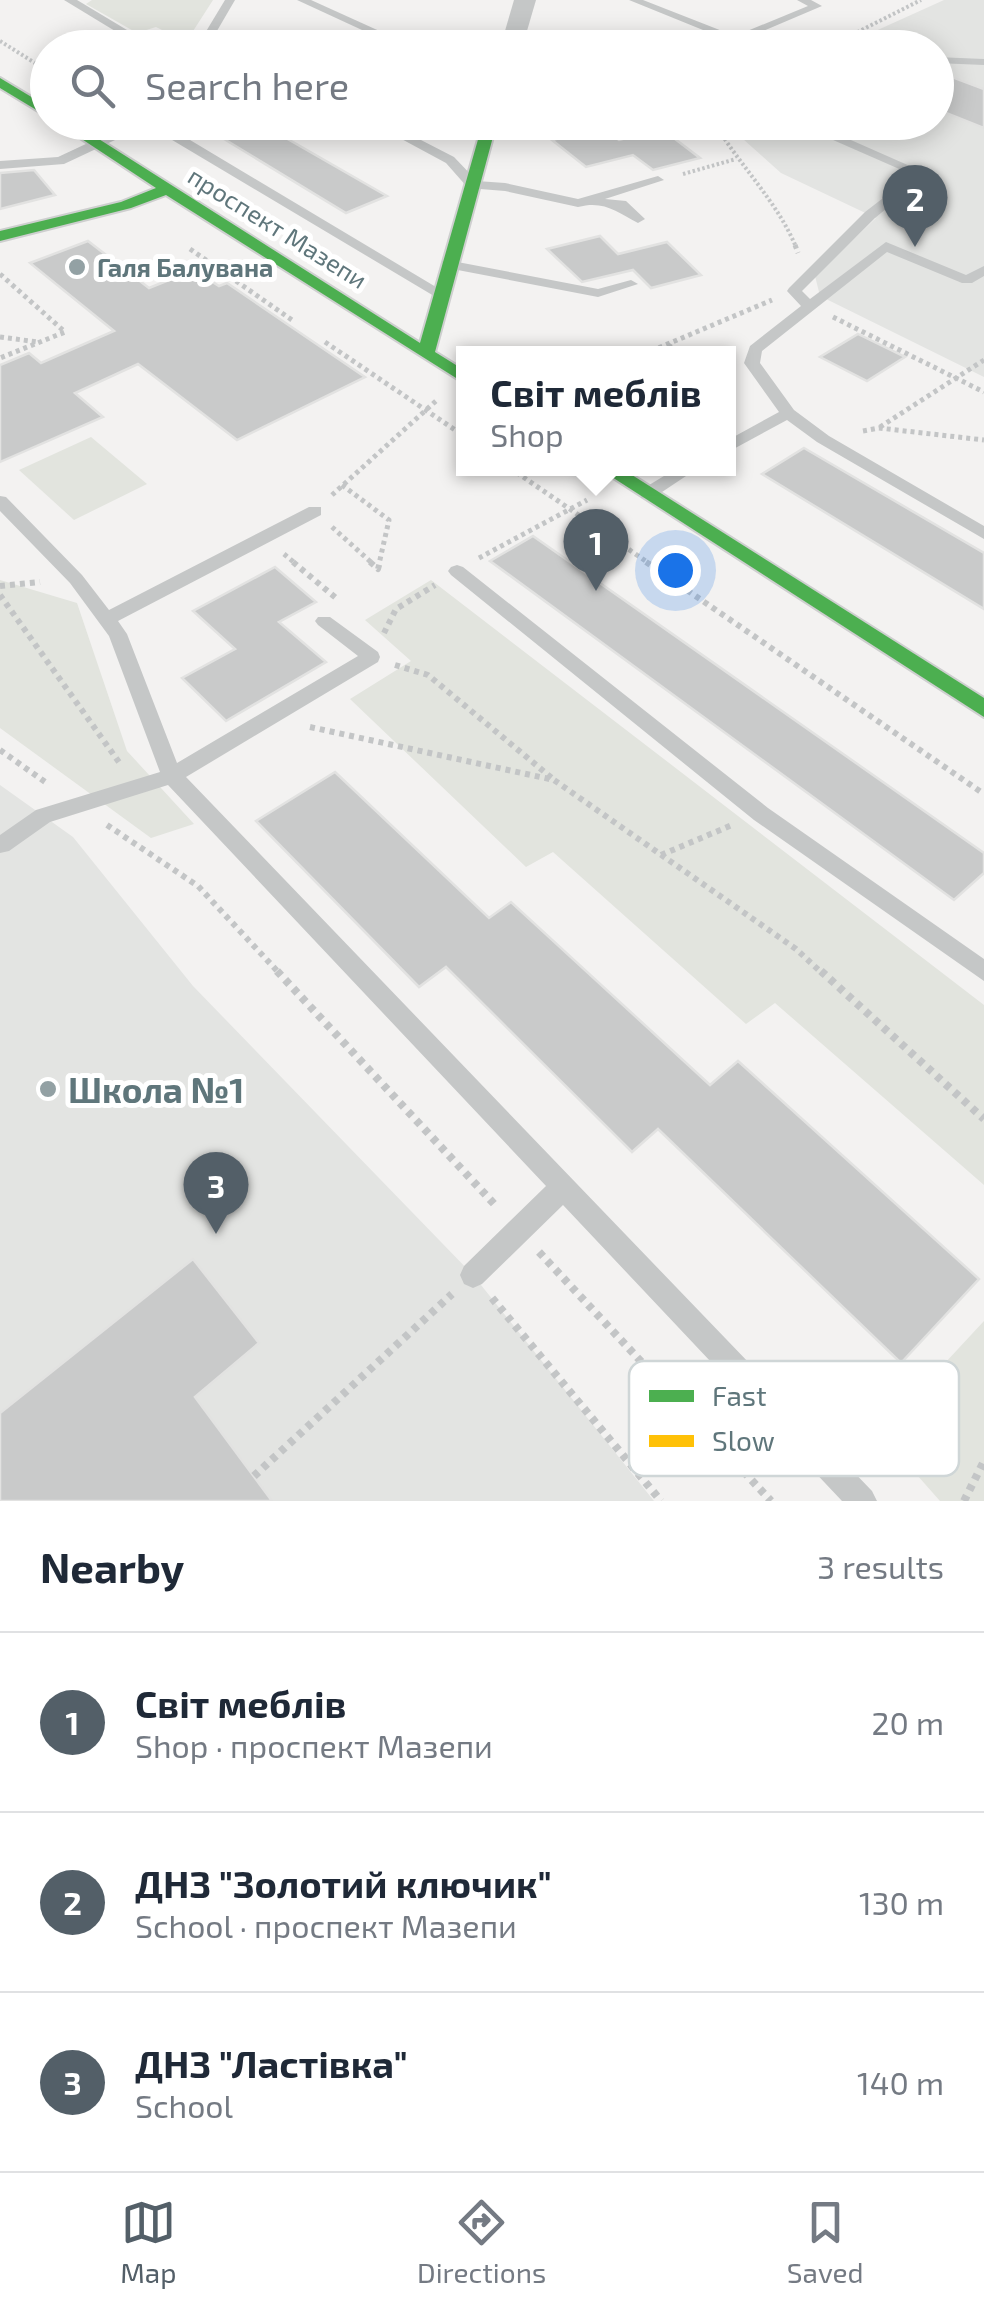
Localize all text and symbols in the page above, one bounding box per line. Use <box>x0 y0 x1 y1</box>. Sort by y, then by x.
search box <box>30 30 954 140</box>
icon: search <box>65 58 120 113</box>
text: Search here <box>145 62 349 108</box>
street label: проспект Мазепи <box>183 160 373 294</box>
pin: 2 <box>882 164 948 247</box>
place label: Галя Балувана <box>97 252 273 282</box>
marker: Галя Балувана <box>66 256 88 278</box>
popup <box>456 346 736 476</box>
text: Світ меблів <box>490 369 702 415</box>
text: Shop <box>490 415 564 453</box>
pin: 1 <box>564 508 628 591</box>
your location <box>650 545 701 596</box>
place label: Школа №1 <box>68 1068 244 1110</box>
marker: Школа №1 <box>37 1078 59 1100</box>
pin: 3 <box>184 1152 248 1234</box>
legend <box>629 1361 959 1476</box>
text: Fast <box>712 1378 767 1412</box>
text: Slow <box>712 1423 775 1457</box>
text: Nearby <box>40 1541 184 1591</box>
text: 3 results <box>817 1547 944 1585</box>
text: Світ меблів <box>135 1680 346 1726</box>
text: 1 <box>66 1703 79 1741</box>
text: 20 m <box>872 1703 944 1741</box>
text: Shop · проспект Мазепи <box>135 1726 493 1764</box>
text: ДНЗ "Золотий ключик" <box>135 1860 552 1906</box>
text: 2 <box>63 1883 82 1921</box>
text: 130 m <box>859 1883 944 1921</box>
text: School · проспект Мазепи <box>135 1906 517 1944</box>
text: ДНЗ "Ластівка" <box>135 2040 408 2086</box>
text: 3 <box>63 2063 82 2101</box>
text: 140 m <box>857 2063 944 2101</box>
text: School <box>135 2086 233 2124</box>
tab: Map <box>120 2195 176 2289</box>
tab: Directions <box>417 2195 546 2289</box>
tab: Saved <box>787 2195 864 2289</box>

